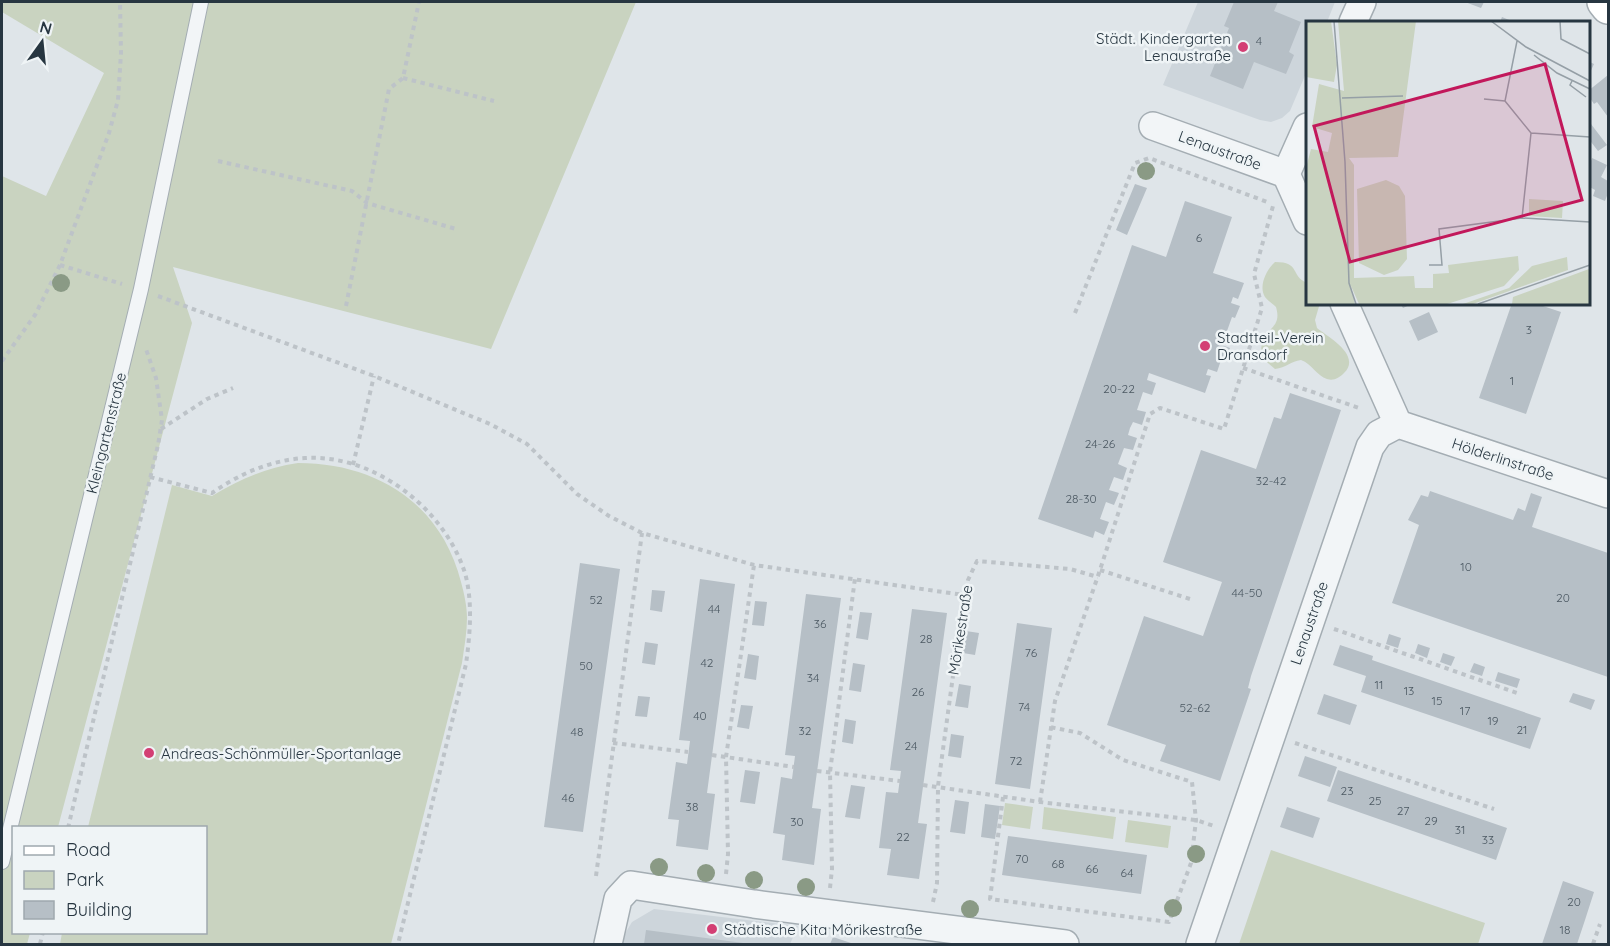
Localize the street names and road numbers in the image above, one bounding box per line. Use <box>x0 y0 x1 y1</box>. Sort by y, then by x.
street label: Lenaustraße <box>1176 126 1264 174</box>
street label: Kleingartenstraße <box>82 370 130 496</box>
street label: Hölderlinstraße <box>1450 434 1556 484</box>
street label: Lenaustraße <box>1286 579 1332 667</box>
street label: Mörikestraße <box>943 584 977 676</box>

